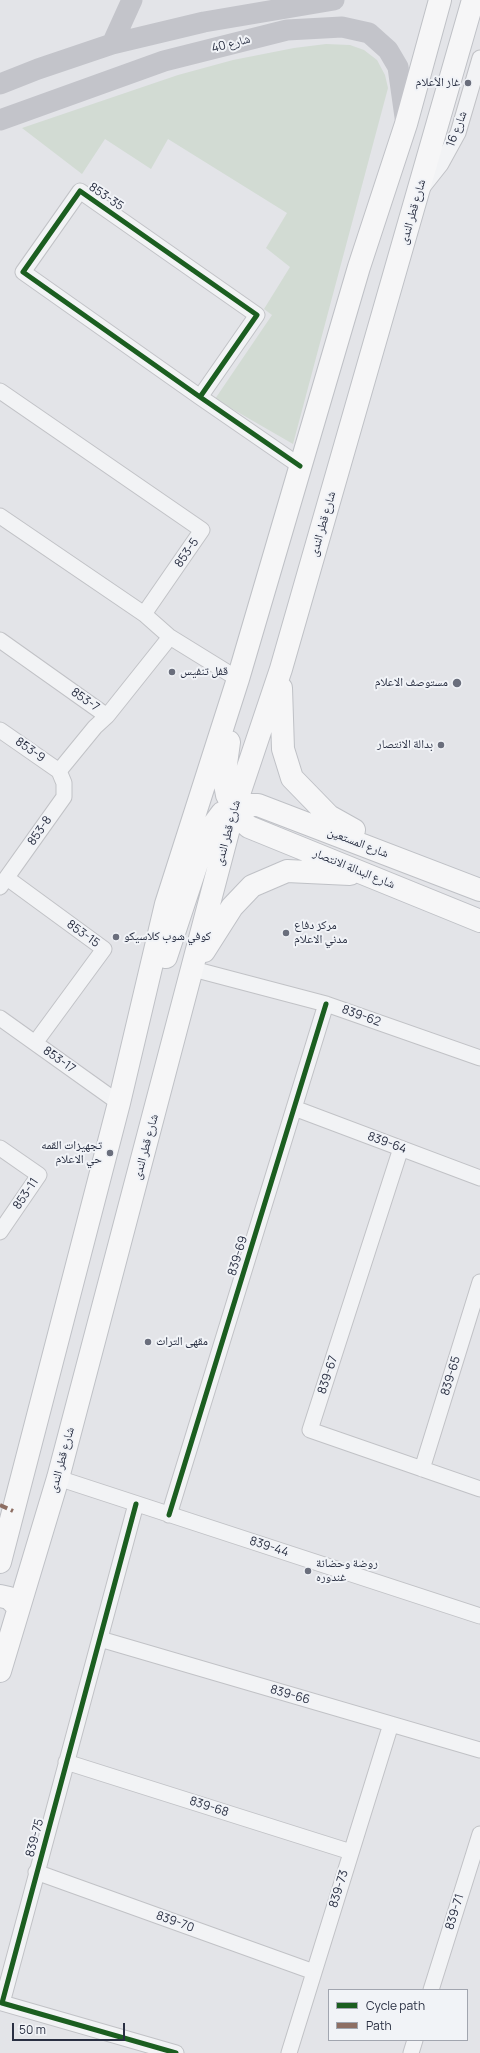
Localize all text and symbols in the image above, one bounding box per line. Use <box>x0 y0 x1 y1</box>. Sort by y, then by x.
street label: شارع 40 <box>210 32 252 56</box>
place label: غاز الأعلام <box>416 76 460 90</box>
marker: غاز الأعلام <box>463 78 473 88</box>
street label: شارع 16 <box>444 109 470 149</box>
street label: شارع قطر الندى <box>397 178 429 246</box>
street label: 853-35 <box>86 180 126 214</box>
street label: شارع قطر الندى <box>307 490 339 558</box>
street label: 853-5 <box>172 536 202 570</box>
place label: قفل تنفيس <box>180 665 228 679</box>
marker: قفل تنفيس <box>167 667 177 677</box>
place label: مستوصف الاعلام <box>375 676 448 690</box>
marker: مستوصف الاعلام <box>451 677 463 689</box>
street label: 853-7 <box>68 685 102 715</box>
street label: 853-9 <box>12 735 48 765</box>
place label: بدالة الانتصار <box>377 738 433 752</box>
marker: بدالة الانتصار <box>436 740 446 750</box>
street label: شارع قطر الندى <box>212 799 244 867</box>
street label: 853-8 <box>25 814 55 848</box>
street label: شارع المستعين <box>325 825 391 861</box>
street label: شارع البدالة الانتصار <box>311 846 397 892</box>
street label: 853-15 <box>64 917 102 951</box>
place label: مركز دفاع مدني الاعلام <box>294 919 347 947</box>
marker: مركز دفاع مدني الاعلام <box>281 928 291 938</box>
place label: كوفي شوب كلاسيكو <box>124 930 211 944</box>
marker: كوفي شوب كلاسيكو <box>111 932 121 942</box>
street label: 839-62 <box>340 1002 382 1030</box>
street label: 853-17 <box>40 1044 78 1076</box>
street label: شارع قطر الندى <box>130 1113 162 1181</box>
street label: 839-64 <box>365 1129 409 1157</box>
place label: تجهيزات القمه حي الاعلام <box>41 1139 102 1167</box>
marker: تجهيزات القمه حي الاعلام <box>105 1148 115 1158</box>
street label: 853-11 <box>10 1175 42 1213</box>
street label: 839-69 <box>225 1234 251 1278</box>
place label: مقهى التراث <box>156 1335 208 1349</box>
marker: مقهى التراث <box>143 1337 153 1347</box>
street label: 839-67 <box>315 1354 341 1396</box>
street label: 839-65 <box>438 1355 464 1397</box>
street label: شارع قطر الندى <box>46 1426 78 1494</box>
street label: 839-44 <box>248 1534 290 1560</box>
place label: روضة وحضانة غندوره <box>316 1557 378 1585</box>
marker: روضة وحضانة غندوره <box>303 1566 313 1576</box>
street label: 839-66 <box>268 1682 312 1708</box>
street label: 839-68 <box>188 1794 230 1820</box>
street label: 839-75 <box>23 1817 47 1859</box>
street label: 839-73 <box>326 1868 352 1910</box>
street label: 839-71 <box>443 1892 467 1932</box>
street label: 839-70 <box>154 1908 196 1936</box>
legend <box>328 1989 468 2041</box>
text: Cycle path <box>366 1997 425 2014</box>
scale bar <box>14 2015 127 2041</box>
text: Path <box>366 2017 392 2034</box>
text: 50 m <box>19 2021 46 2038</box>

